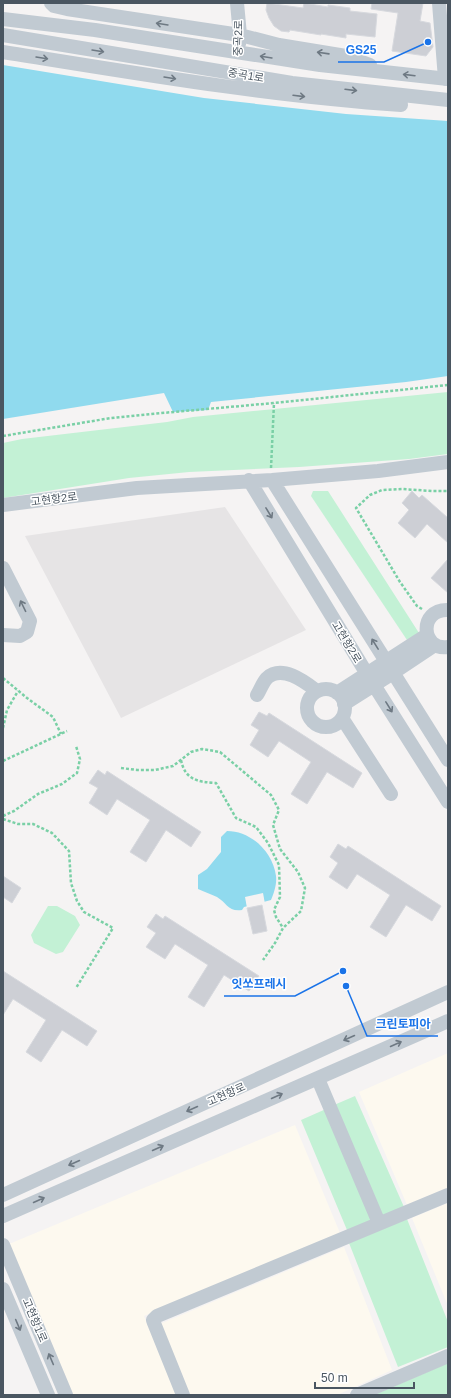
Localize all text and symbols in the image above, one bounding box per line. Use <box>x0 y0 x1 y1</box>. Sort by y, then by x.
one-way arrow <box>156 20 169 28</box>
street label: 중곡2로 <box>232 20 244 56</box>
callout: GS25 <box>338 38 384 62</box>
text: GS25 <box>346 43 377 57</box>
one-way arrow <box>91 47 104 55</box>
one-way arrow <box>317 49 330 57</box>
one-way arrow <box>260 53 273 61</box>
one-way arrow <box>35 54 48 62</box>
street label: 중곡1로 <box>227 66 265 84</box>
one-way arrow <box>403 71 416 79</box>
one-way arrow <box>163 74 176 82</box>
one-way arrow <box>344 86 357 94</box>
one-way arrow <box>292 92 305 100</box>
street label: 고현항2로 <box>30 490 78 508</box>
one-way arrow <box>265 507 273 518</box>
one-way arrow <box>19 600 26 612</box>
street label: 고현항2로 <box>330 619 364 665</box>
one-way arrow <box>370 638 378 650</box>
one-way arrow <box>384 702 393 713</box>
callout: 잇쏘프레시 <box>224 972 295 996</box>
text: 잇쏘프레시 <box>231 977 287 991</box>
callout: 크린토피아 <box>367 1012 438 1036</box>
text: 크린토피아 <box>375 1017 431 1031</box>
one-way arrow <box>343 1034 355 1042</box>
one-way arrow <box>390 1040 402 1047</box>
street label: 고현항로 <box>205 1080 247 1108</box>
one-way arrow <box>271 1092 283 1100</box>
one-way arrow <box>187 1106 199 1113</box>
one-way arrow <box>152 1144 164 1152</box>
one-way arrow <box>68 1159 80 1167</box>
one-way arrow <box>32 1196 44 1203</box>
street label: 고현항1로 <box>20 1296 50 1344</box>
one-way arrow <box>15 1318 22 1330</box>
one-way arrow <box>47 1354 54 1366</box>
scale bar <box>315 1364 414 1390</box>
text: 50 m <box>321 1371 348 1385</box>

